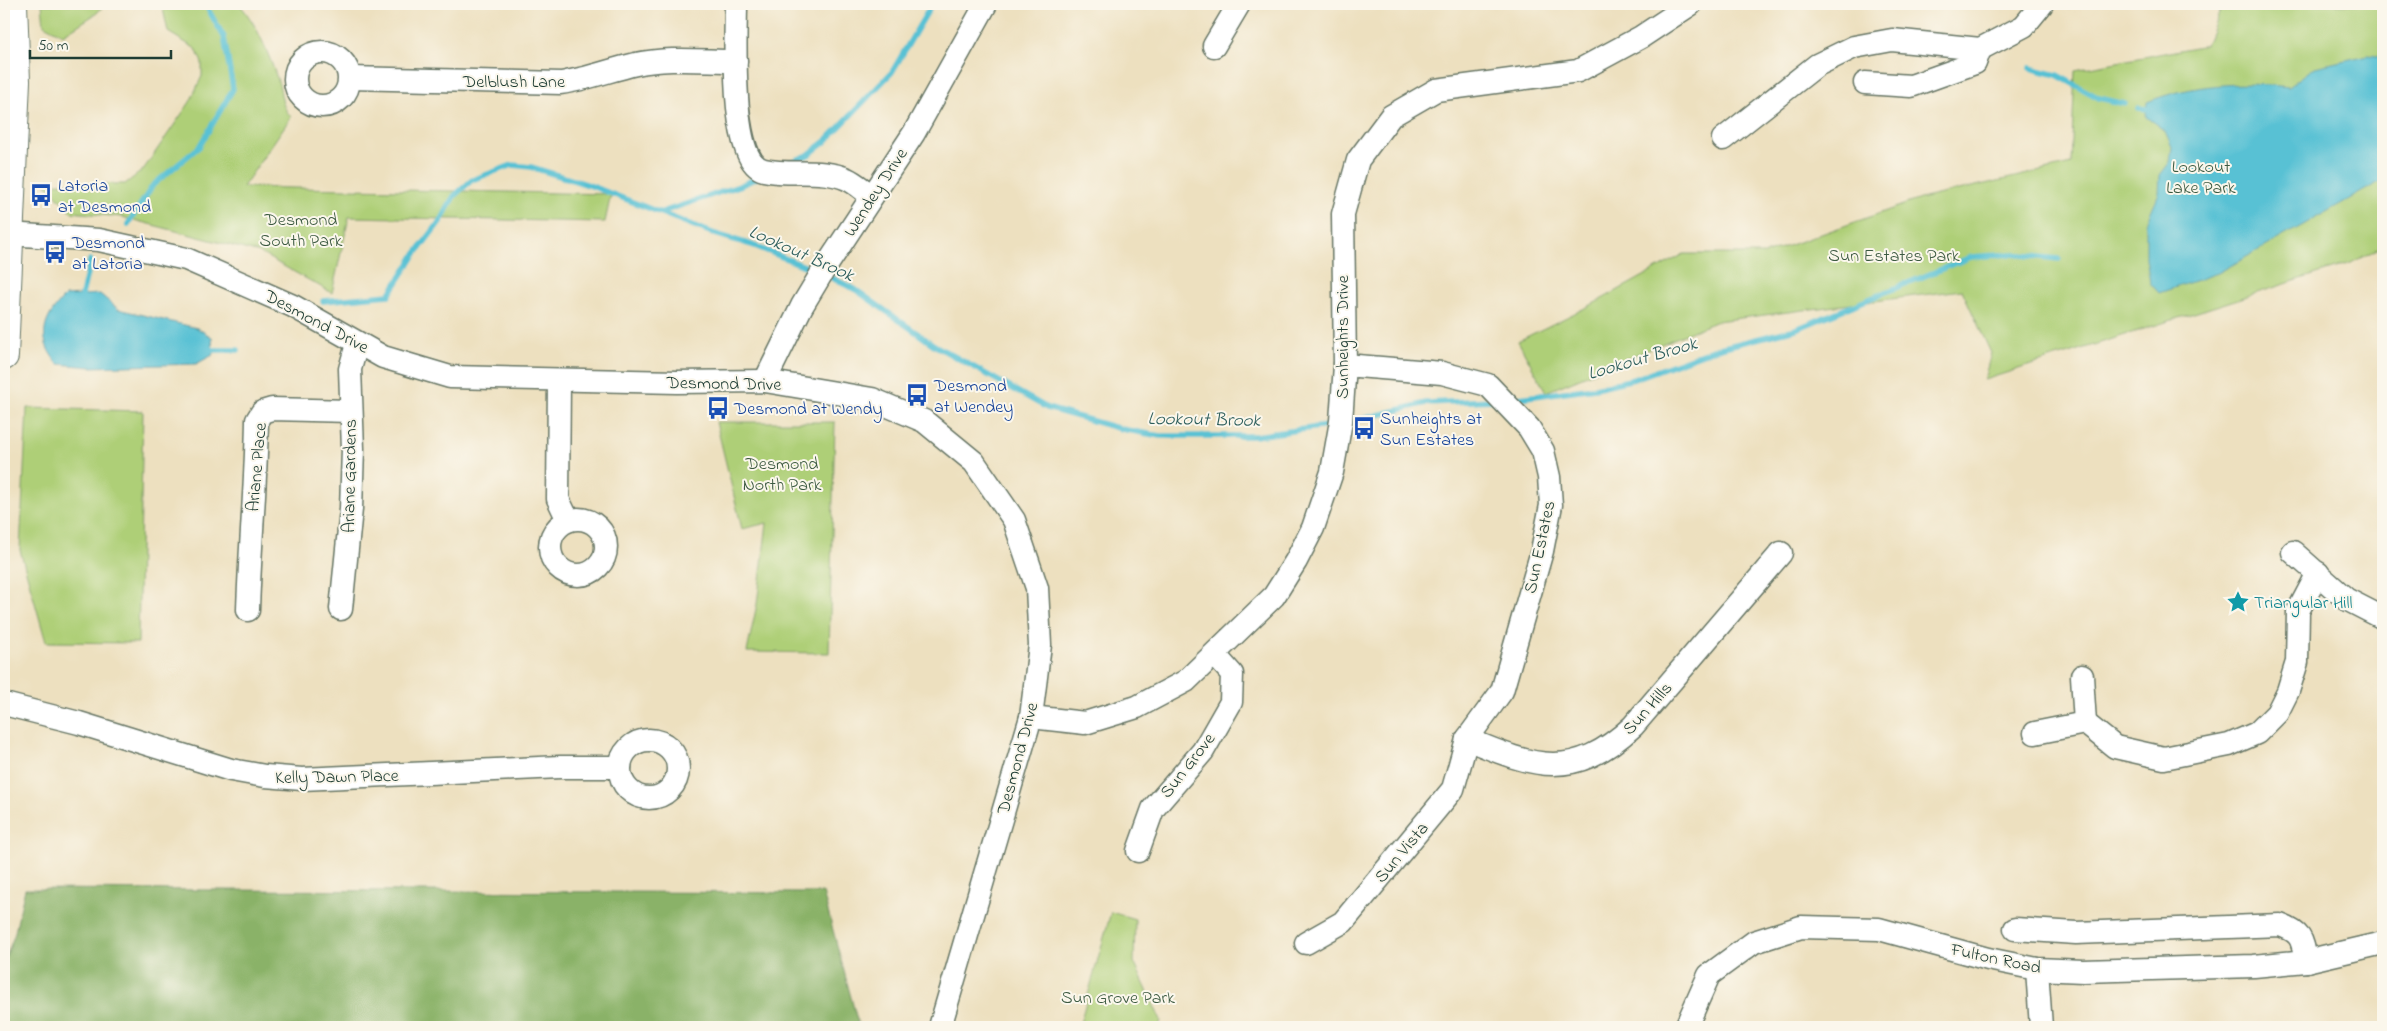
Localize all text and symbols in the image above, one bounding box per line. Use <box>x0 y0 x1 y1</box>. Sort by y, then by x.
scale bar <box>30 28 171 60</box>
text: 50 m <box>38 35 69 57</box>
street label: Delblush Lane <box>462 70 566 96</box>
street label: Wendey Drive <box>838 143 916 243</box>
park label: Lookout Lake Park <box>2166 155 2236 202</box>
place label: Latoria at Desmond <box>58 174 151 221</box>
bus stop icon: Latoria at Desmond <box>28 182 54 208</box>
park label: Desmond South Park <box>260 208 342 255</box>
water label: Lookout Brook <box>744 219 859 290</box>
place label: Desmond at Latoria <box>71 231 145 278</box>
bus stop icon: Desmond at Latoria <box>42 239 68 265</box>
park label: Sun Estates Park <box>1828 244 1960 270</box>
street label: Sunheights Drive <box>1331 274 1358 399</box>
street label: Desmond Drive <box>258 284 374 362</box>
water label: Lookout Brook <box>1585 331 1701 388</box>
street label: Desmond Drive <box>665 371 783 399</box>
place label: Desmond at Wendey <box>933 374 1013 421</box>
bus stop icon: Desmond at Wendey <box>904 382 930 408</box>
bus stop icon: Desmond at Wendy <box>705 395 731 421</box>
place label: Desmond at Wendy <box>733 397 883 423</box>
water label: Lookout Brook <box>1147 406 1261 435</box>
place label: Sunheights at Sun Estates <box>1380 407 1482 454</box>
bus stop icon: Sunheights at Sun Estates <box>1351 415 1377 441</box>
street label: Ariane Gardens <box>337 419 365 533</box>
street label: Ariane Place <box>241 421 275 513</box>
park label: Desmond North Park <box>743 452 821 499</box>
street label: Sun Estates <box>1518 499 1563 596</box>
place icon: Triangular Hill <box>2225 589 2251 615</box>
place label: Triangular Hill <box>2254 591 2353 618</box>
street label: Sun Hills <box>1617 677 1680 742</box>
street label: Desmond Drive <box>991 699 1047 818</box>
street label: Sun Grove <box>1155 727 1223 805</box>
street label: Kelly Dawn Place <box>275 764 400 792</box>
street label: Sun Vista <box>1369 817 1436 889</box>
street label: Fulton Road <box>1947 938 2043 982</box>
park label: Sun Grove Park <box>1061 986 1175 1012</box>

